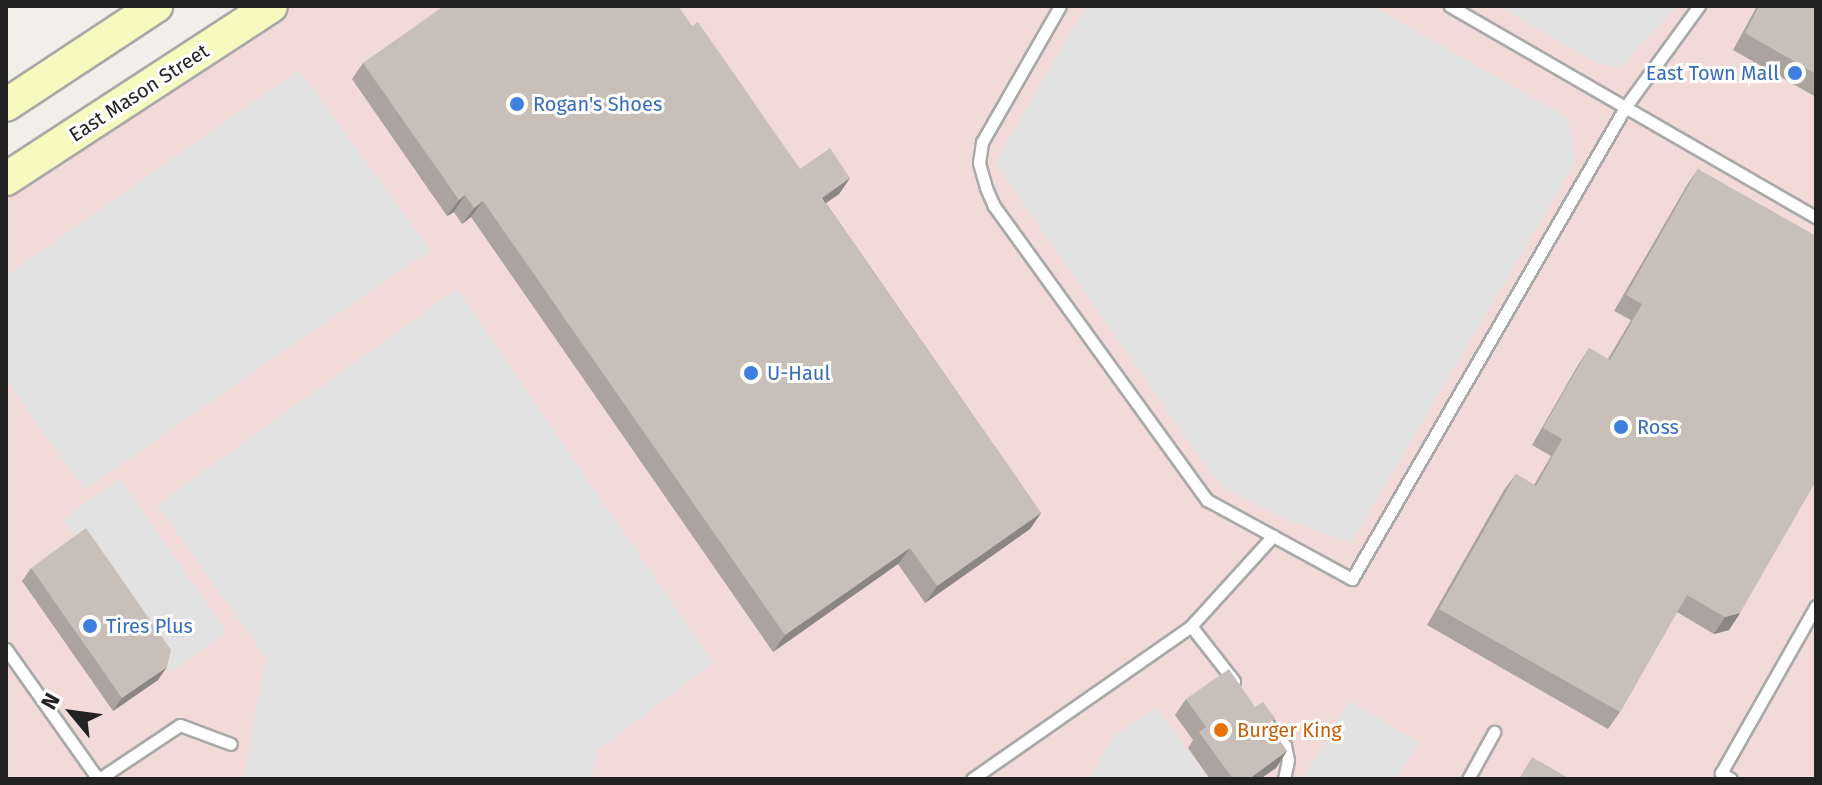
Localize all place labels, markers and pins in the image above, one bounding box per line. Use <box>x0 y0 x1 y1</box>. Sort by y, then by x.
place label: East Town Mall <box>1646 61 1779 85</box>
marker: East Town Mall <box>1786 64 1804 82</box>
place label: Rogan's Shoes <box>533 92 662 116</box>
marker: Rogan's Shoes <box>508 95 526 113</box>
place label: U-Haul <box>767 361 830 385</box>
marker: U-Haul <box>742 364 760 382</box>
place label: Ross <box>1637 415 1679 439</box>
marker: Ross <box>1612 418 1630 436</box>
place label: Tires Plus <box>106 614 193 638</box>
marker: Tires Plus <box>81 617 99 635</box>
place label: Burger King <box>1237 718 1342 742</box>
marker: Burger King <box>1212 721 1230 739</box>

